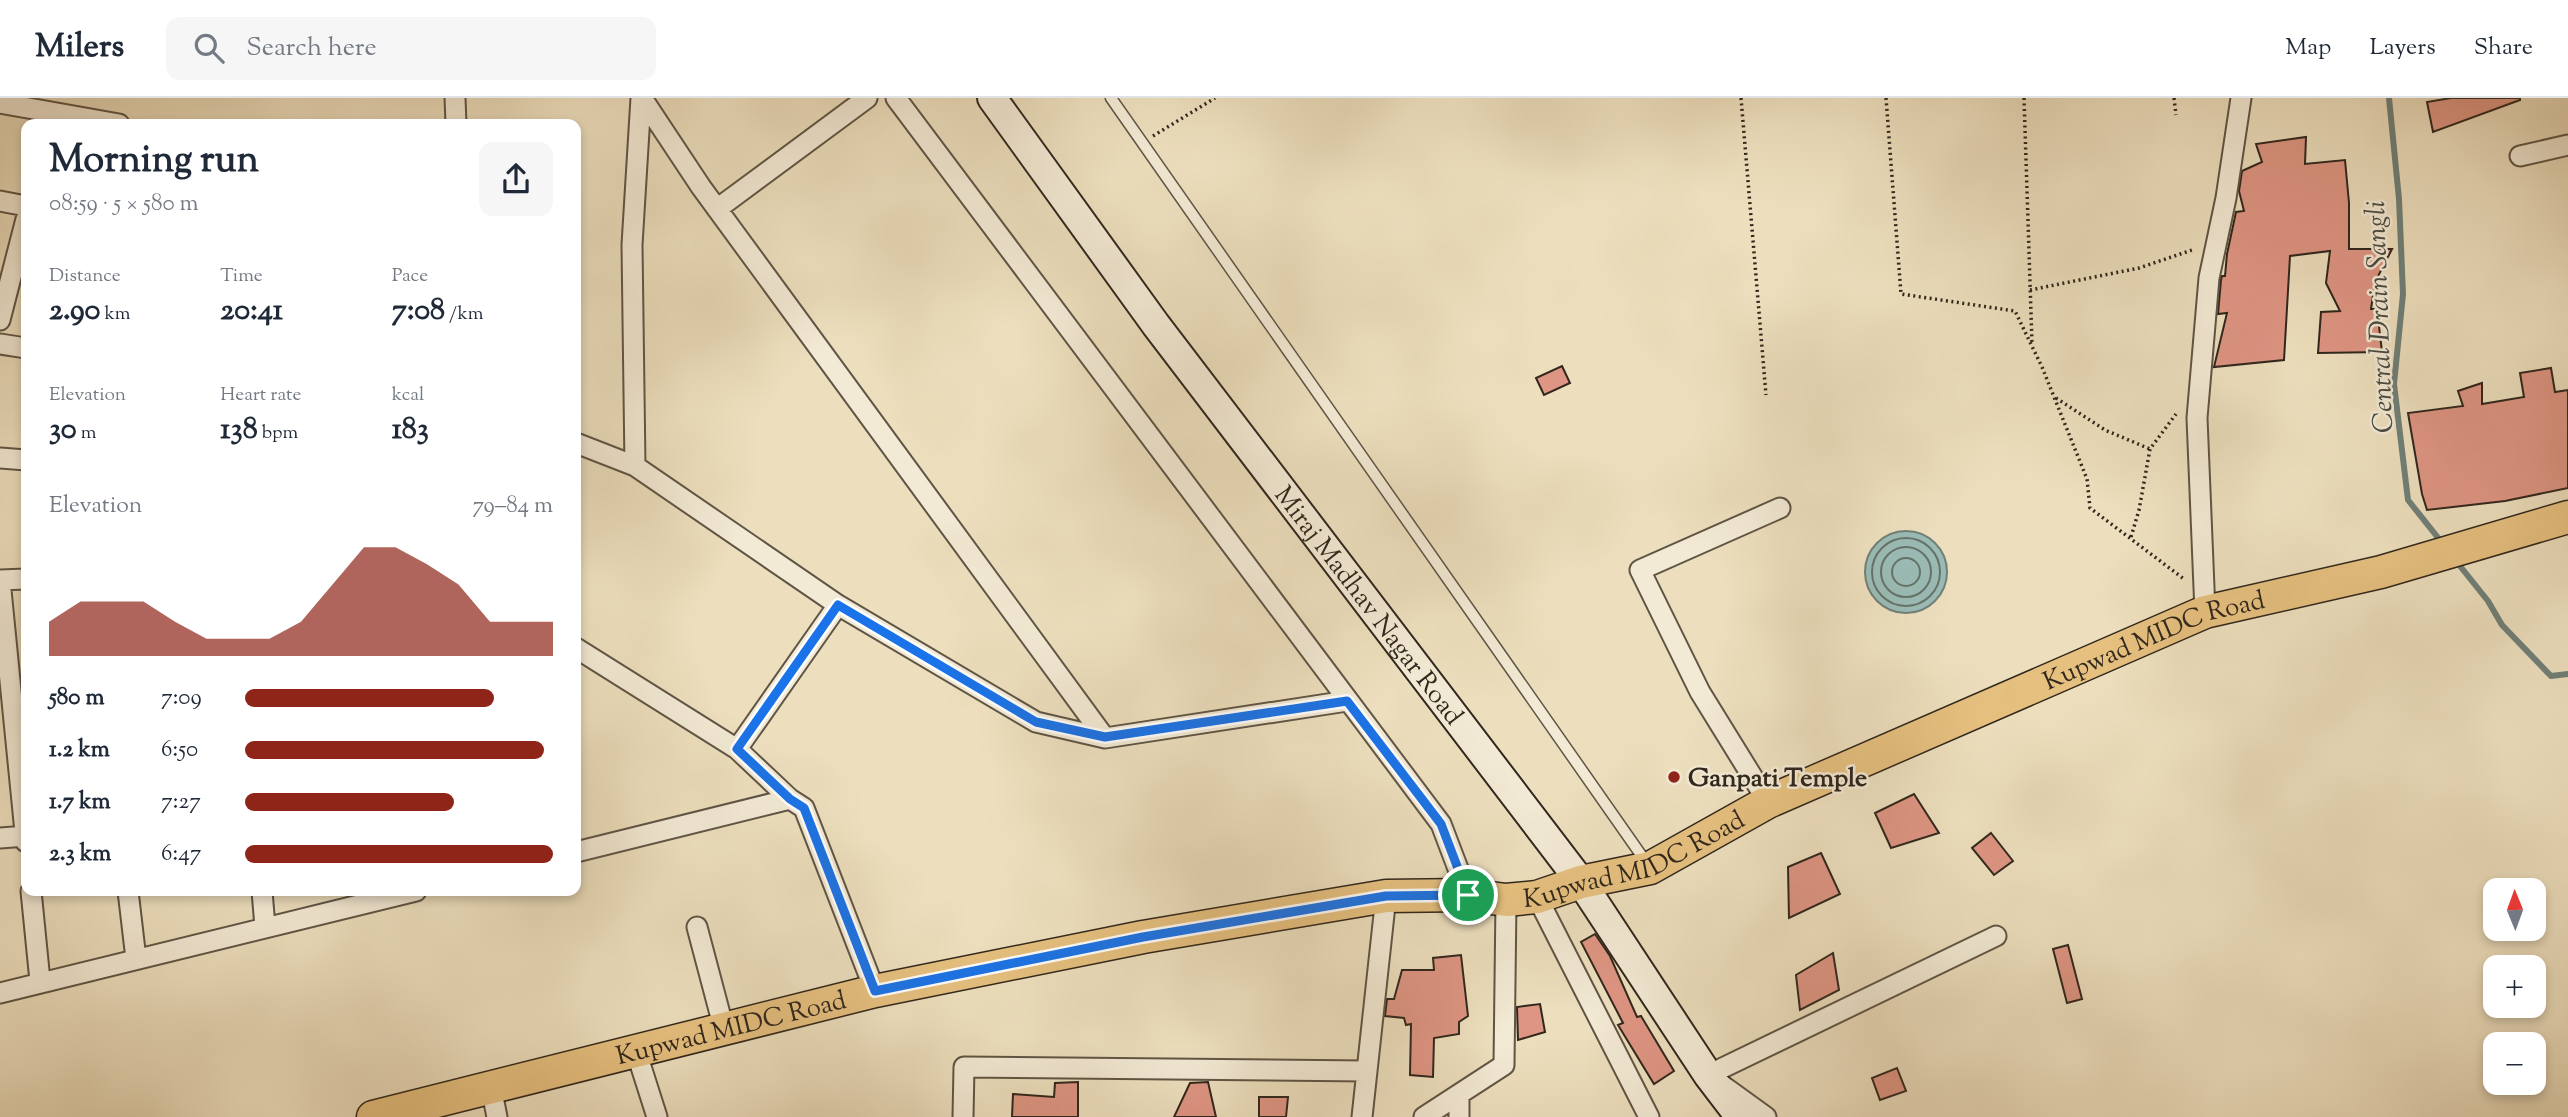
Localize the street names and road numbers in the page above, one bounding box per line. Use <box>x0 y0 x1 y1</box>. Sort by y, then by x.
street label: Miraj Madhav Nagar Road <box>1264 479 1471 734</box>
street label: Kupwad MIDC Road <box>2038 583 2269 701</box>
street label: Kupwad MIDC Road <box>1522 803 1752 919</box>
street label: Kupwad MIDC Road <box>613 983 851 1076</box>

